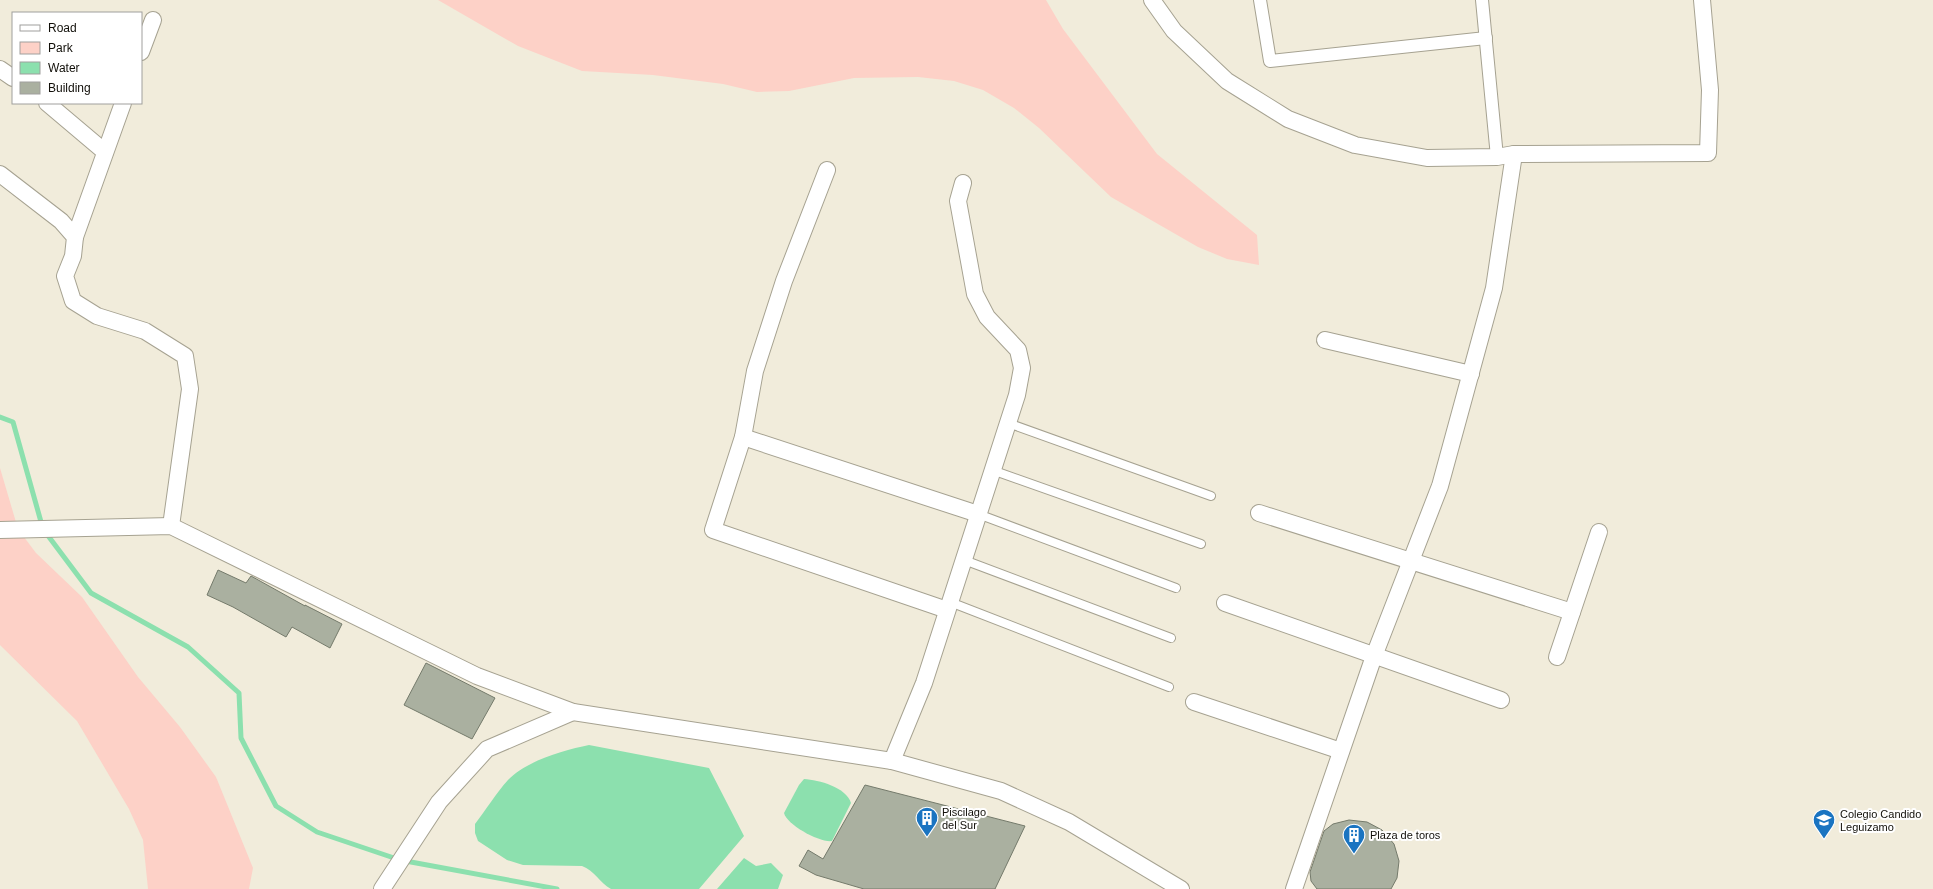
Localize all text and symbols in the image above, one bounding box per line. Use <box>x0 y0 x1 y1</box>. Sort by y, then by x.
legend <box>12 12 142 104</box>
text: Road <box>48 21 77 35</box>
text: Park <box>48 41 74 55</box>
text: Water <box>48 61 80 75</box>
text: Building <box>48 81 91 95</box>
building icon: Piscilago del Sur <box>914 805 940 838</box>
place label: Piscilago del Sur <box>942 806 986 831</box>
school or university icon: Colegio Candido Leguizamo <box>1811 807 1837 840</box>
place label: Colegio Candido Leguizamo <box>1840 808 1921 833</box>
building icon: Plaza de toros <box>1341 822 1367 855</box>
place label: Plaza de toros <box>1370 829 1441 841</box>

